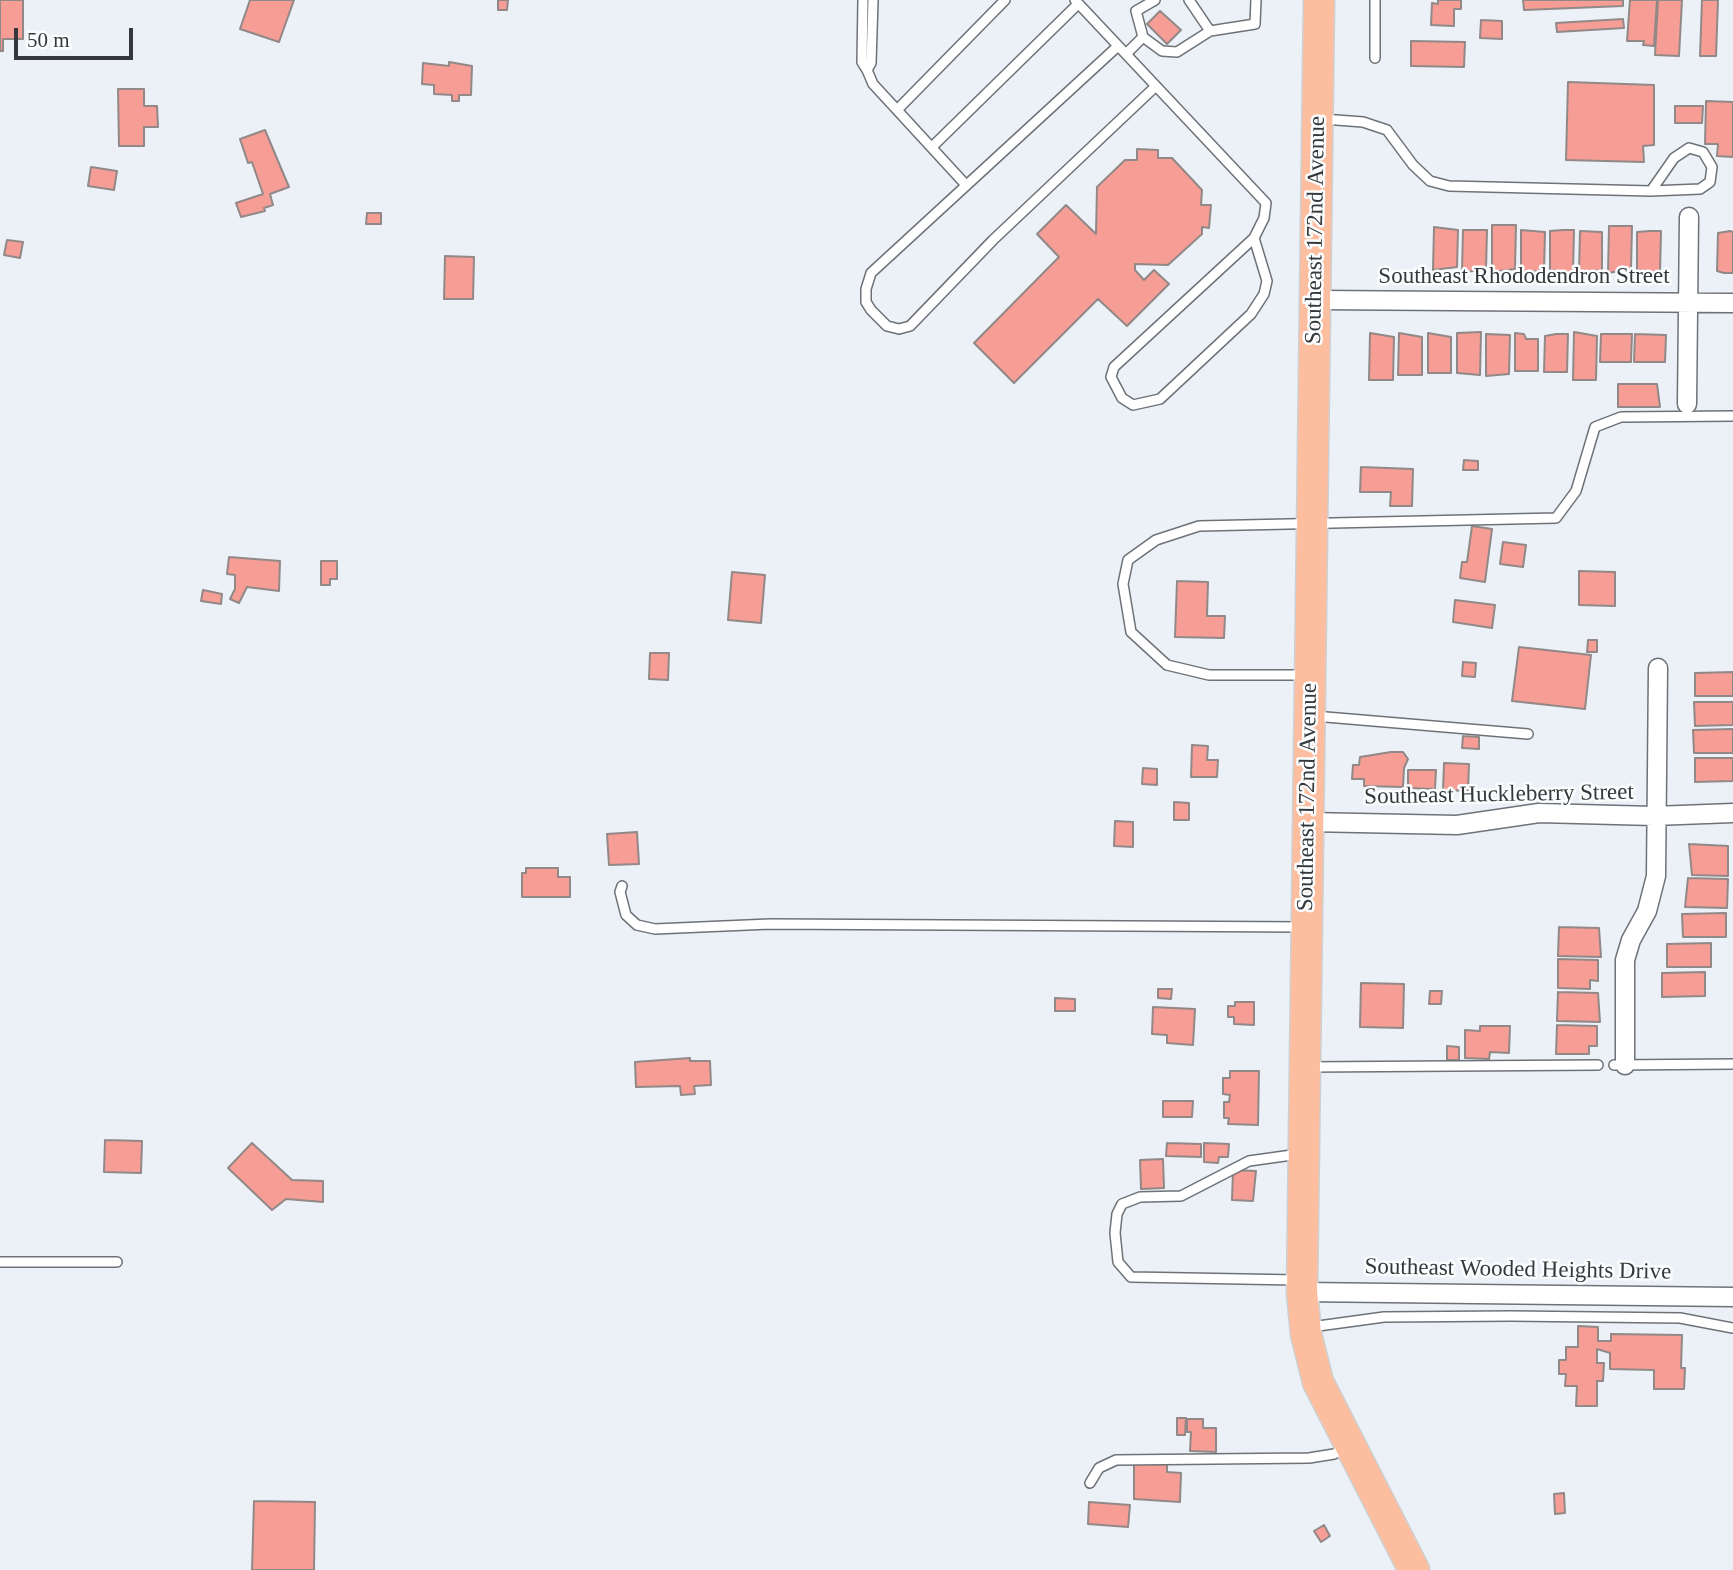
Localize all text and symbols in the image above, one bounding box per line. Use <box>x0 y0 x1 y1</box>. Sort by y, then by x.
scale bar <box>18 14 136 58</box>
text: 50 m <box>27 28 70 52</box>
street label: Southeast 172nd Avenue <box>1300 116 1332 344</box>
street label: Southeast Rhododendron Street <box>1378 263 1670 291</box>
street label: Southeast 172nd Avenue <box>1292 683 1324 911</box>
street label: Southeast Huckleberry Street <box>1364 779 1634 811</box>
street label: Southeast Wooded Heights Drive <box>1364 1254 1672 1286</box>

